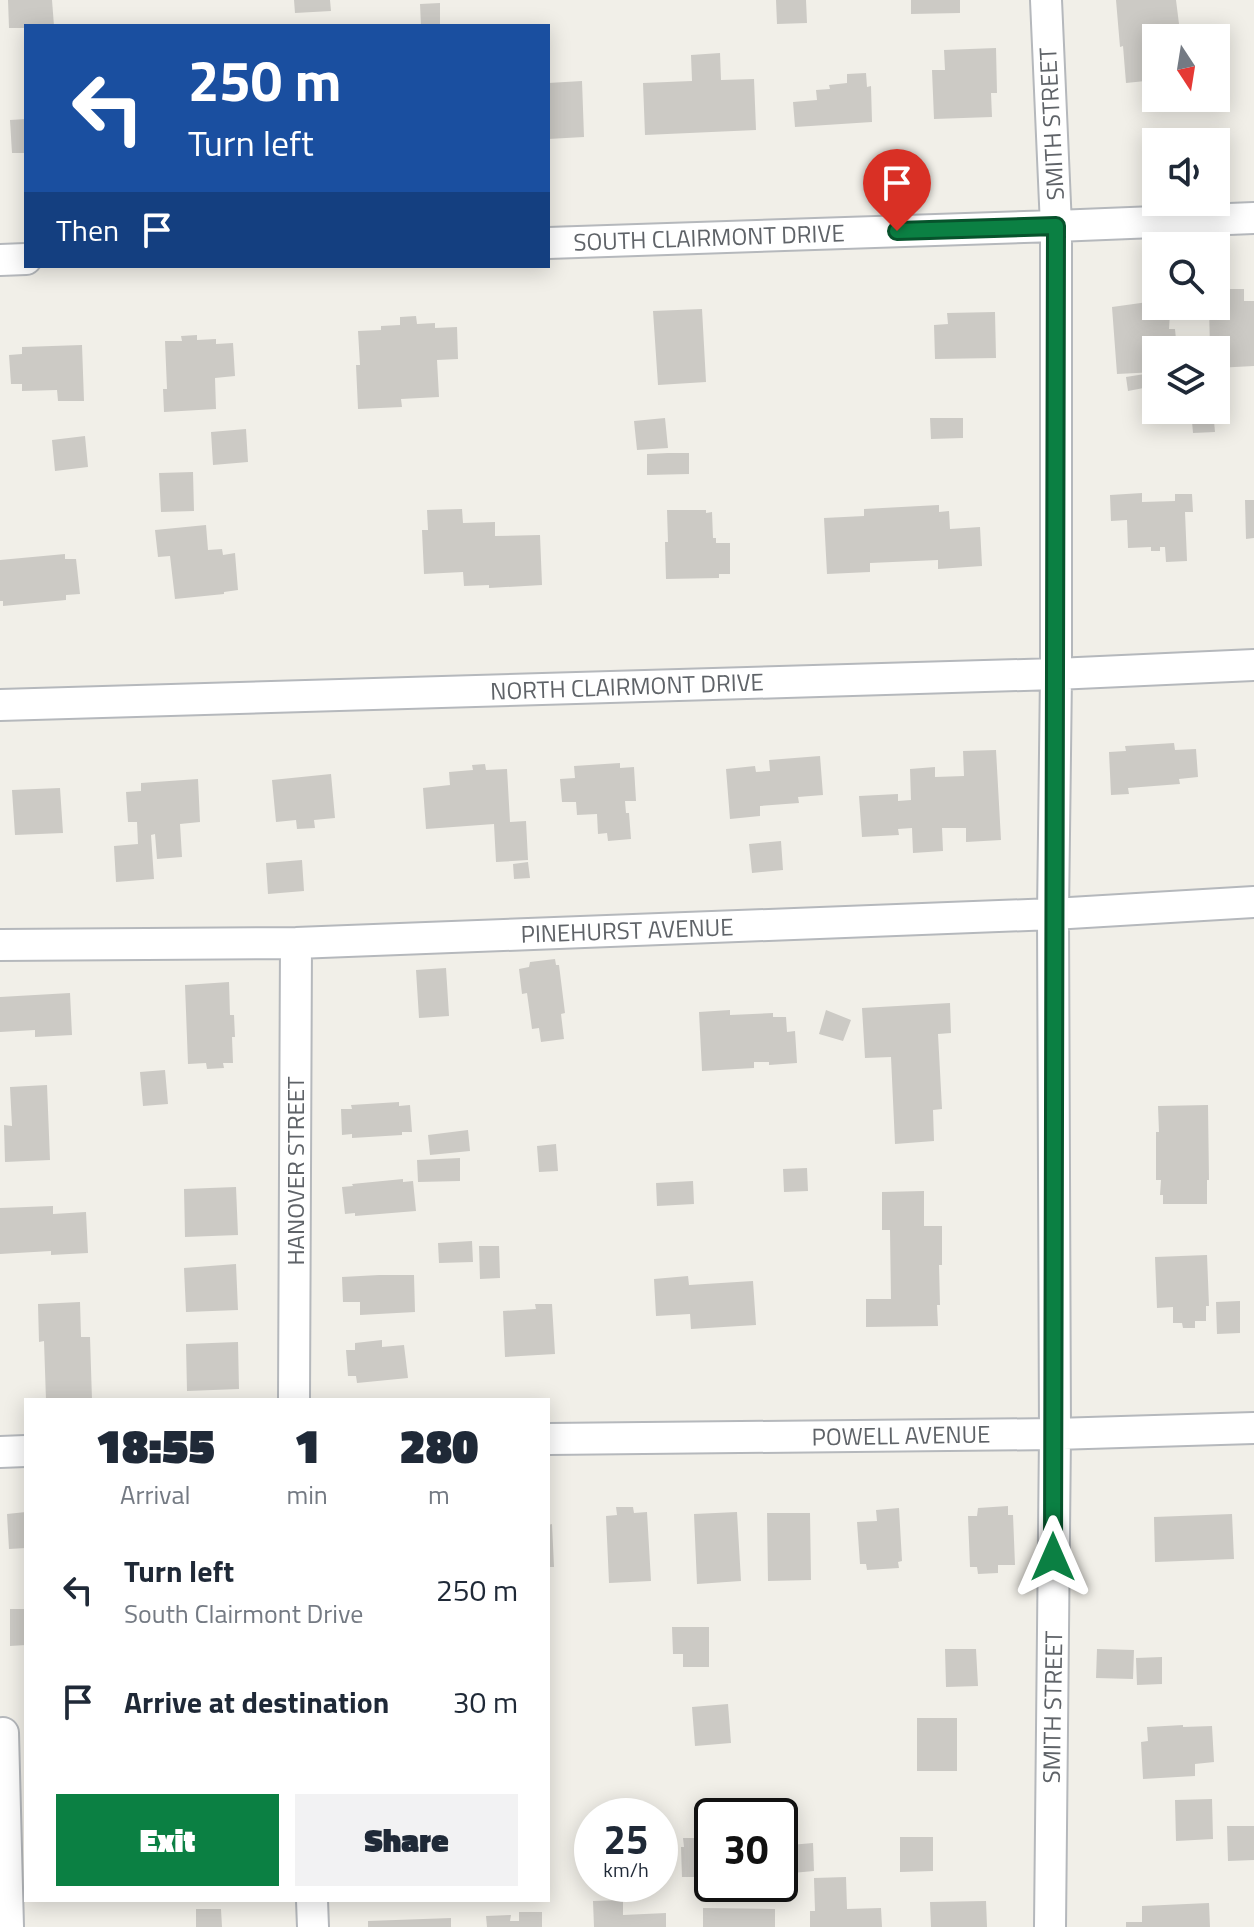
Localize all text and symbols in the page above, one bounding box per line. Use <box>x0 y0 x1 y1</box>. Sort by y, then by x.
north arrow <box>1142 24 1230 112</box>
map controls <box>1142 24 1230 424</box>
text: 250 m <box>188 38 341 123</box>
street label: SMITH STREET <box>1029 46 1073 201</box>
icon: left <box>56 56 160 160</box>
text: Turn left <box>188 115 314 170</box>
button: sound <box>1142 128 1230 216</box>
pin <box>863 149 931 231</box>
icon: arrive <box>875 161 919 205</box>
text: Then <box>56 207 119 253</box>
icon: arrive <box>135 208 179 252</box>
street label: SOUTH CLAIRMONT DRIVE <box>573 214 845 260</box>
button: search <box>1142 232 1230 320</box>
button: layers <box>1142 336 1230 424</box>
street label: NORTH CLAIRMONT DRIVE <box>490 663 764 709</box>
street label: PINEHURST AVENUE <box>520 908 734 952</box>
street label: HANOVER STREET <box>277 1076 313 1266</box>
text: 18:55 <box>95 1409 215 1482</box>
text: 1 <box>294 1409 320 1482</box>
text: 280 <box>399 1409 479 1482</box>
street label: POWELL AVENUE <box>811 1415 991 1455</box>
text: Arrival <box>120 1475 190 1514</box>
text: min <box>286 1475 328 1514</box>
text: m <box>428 1475 450 1514</box>
position arrow <box>1011 1515 1095 1599</box>
text: Turn left <box>124 1548 234 1594</box>
text: 250 m <box>436 1567 518 1613</box>
icon: left <box>56 1568 100 1612</box>
text: South Clairmont Drive <box>124 1594 363 1633</box>
street label: SMITH STREET <box>1033 1630 1071 1784</box>
text: Arrive at destination <box>124 1679 389 1725</box>
text: 30 m <box>453 1679 518 1725</box>
icon: arrive <box>56 1680 100 1724</box>
button: Exit <box>56 1794 279 1886</box>
button: Share <box>295 1794 518 1886</box>
speed limit sign: 30 <box>694 1798 798 1902</box>
text: 25 <box>604 1809 648 1870</box>
text: km/h <box>603 1854 649 1885</box>

